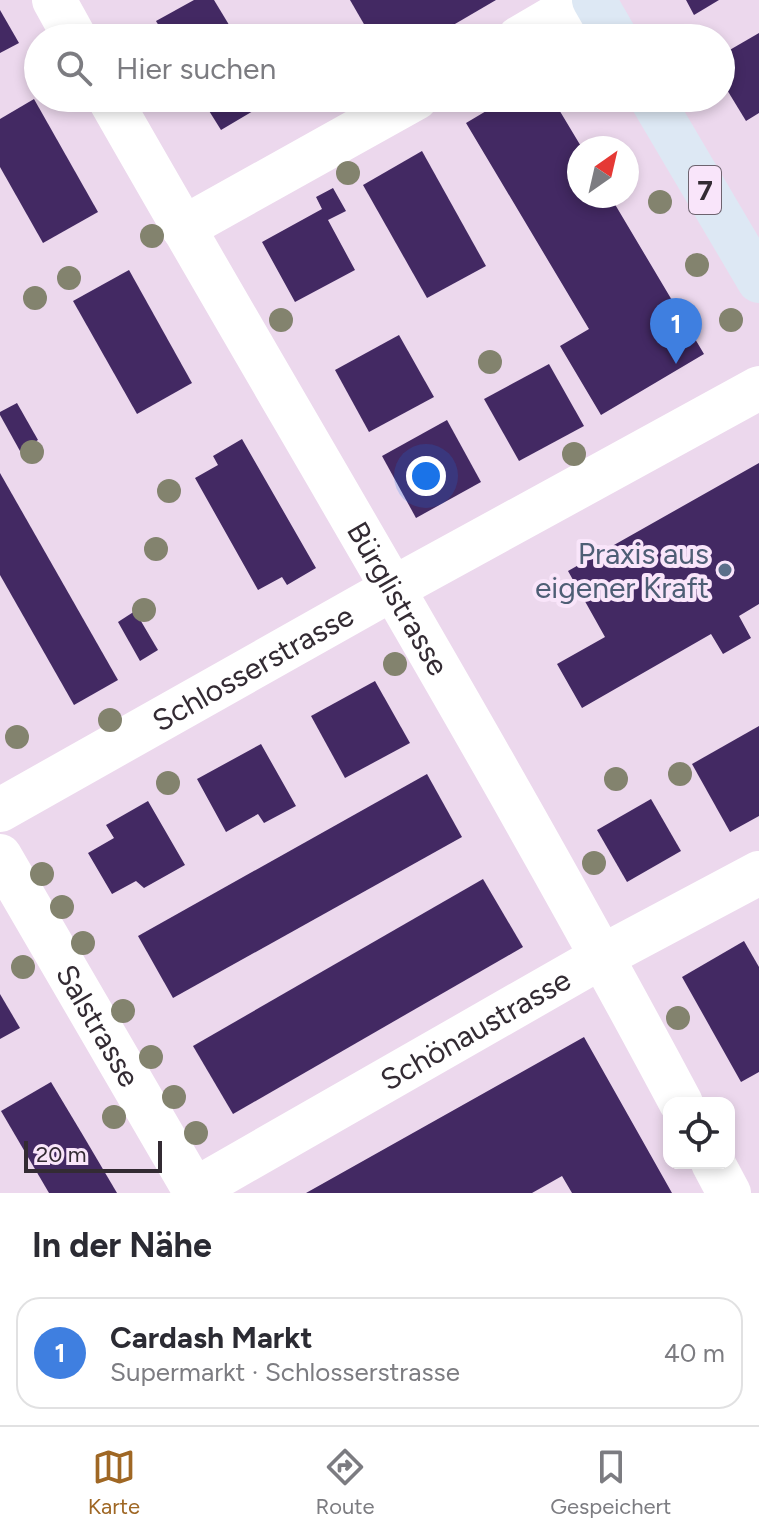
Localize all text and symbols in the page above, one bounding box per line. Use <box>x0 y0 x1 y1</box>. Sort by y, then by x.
search box <box>24 24 735 112</box>
icon: search <box>52 46 96 90</box>
text: Hier suchen <box>116 50 276 87</box>
north arrow <box>567 136 639 208</box>
road number: 7 <box>689 166 721 214</box>
pin: 1 <box>650 298 702 364</box>
your location <box>406 456 446 496</box>
street label: Bürglistrasse <box>340 515 457 682</box>
place label: Praxis aus eigener Kraft <box>535 535 709 606</box>
marker: Praxis aus eigener Kraft <box>716 561 734 579</box>
street label: Schlosserstrasse <box>146 596 360 739</box>
street label: Salstrasse <box>48 958 149 1093</box>
street label: Schönaustrasse <box>374 960 577 1098</box>
map controls <box>663 1097 735 1169</box>
button: locate <box>663 1097 735 1169</box>
scale bar <box>24 1137 162 1173</box>
text: 20 m <box>36 1141 87 1168</box>
text: In der Nähe <box>32 1225 212 1266</box>
text: Cardash Markt <box>110 1319 312 1356</box>
text: 1 <box>55 1337 65 1369</box>
text: 40 m <box>664 1337 725 1369</box>
text: Supermarkt · Schlosserstrasse <box>110 1356 460 1388</box>
tab: Karte <box>88 1445 140 1520</box>
tab: Route <box>316 1445 375 1520</box>
tab: Gespeichert <box>550 1445 671 1520</box>

